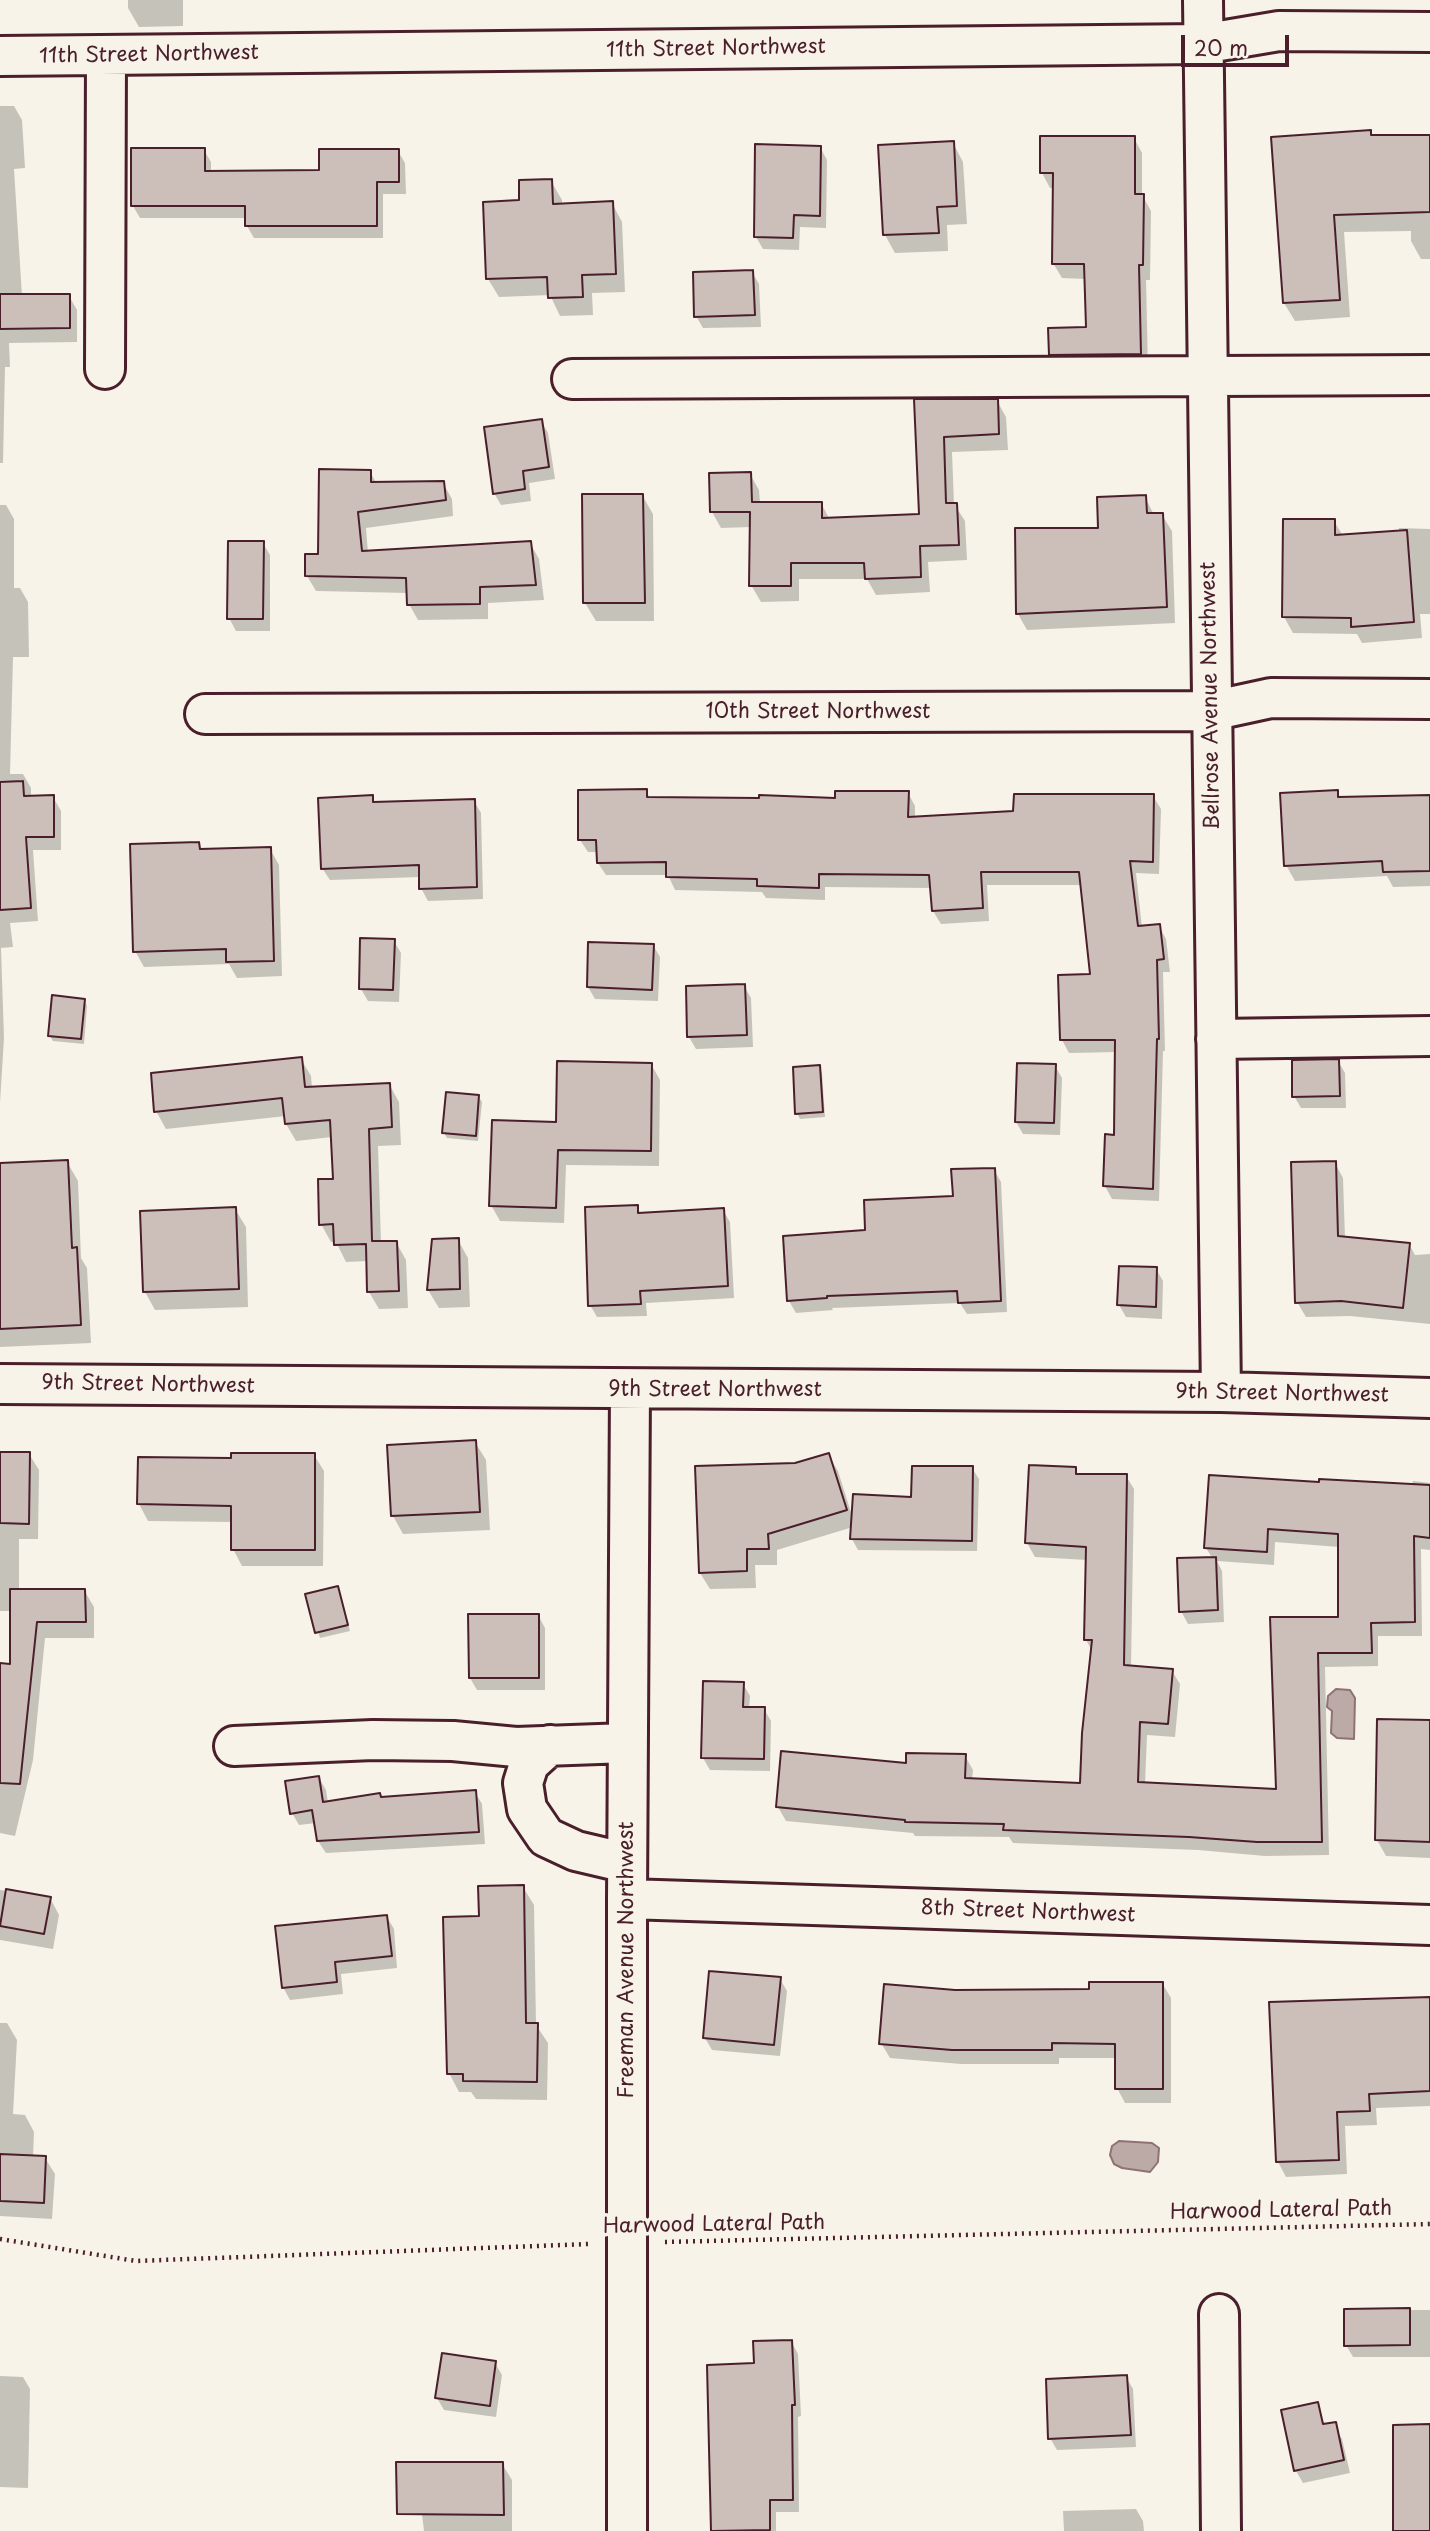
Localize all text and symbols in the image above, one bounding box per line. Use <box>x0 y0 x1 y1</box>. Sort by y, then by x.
scale bar <box>1185 21 1294 65</box>
text: 20 m <box>1194 31 1248 63</box>
street label: 11th Street Northwest <box>606 34 826 64</box>
street label: 11th Street Northwest <box>39 40 259 70</box>
street label: Bellrose Avenue Northwest <box>1196 561 1226 831</box>
street label: 10th Street Northwest <box>706 699 930 725</box>
street label: 9th Street Northwest <box>41 1371 255 1399</box>
street label: 9th Street Northwest <box>608 1377 822 1403</box>
street label: 9th Street Northwest <box>1175 1380 1389 1408</box>
street label: Freeman Avenue Northwest <box>614 1821 640 2099</box>
street label: 8th Street Northwest <box>920 1896 1136 1928</box>
street label: Harwood Lateral Path <box>1170 2196 1392 2226</box>
street label: Harwood Lateral Path <box>603 2210 825 2240</box>

